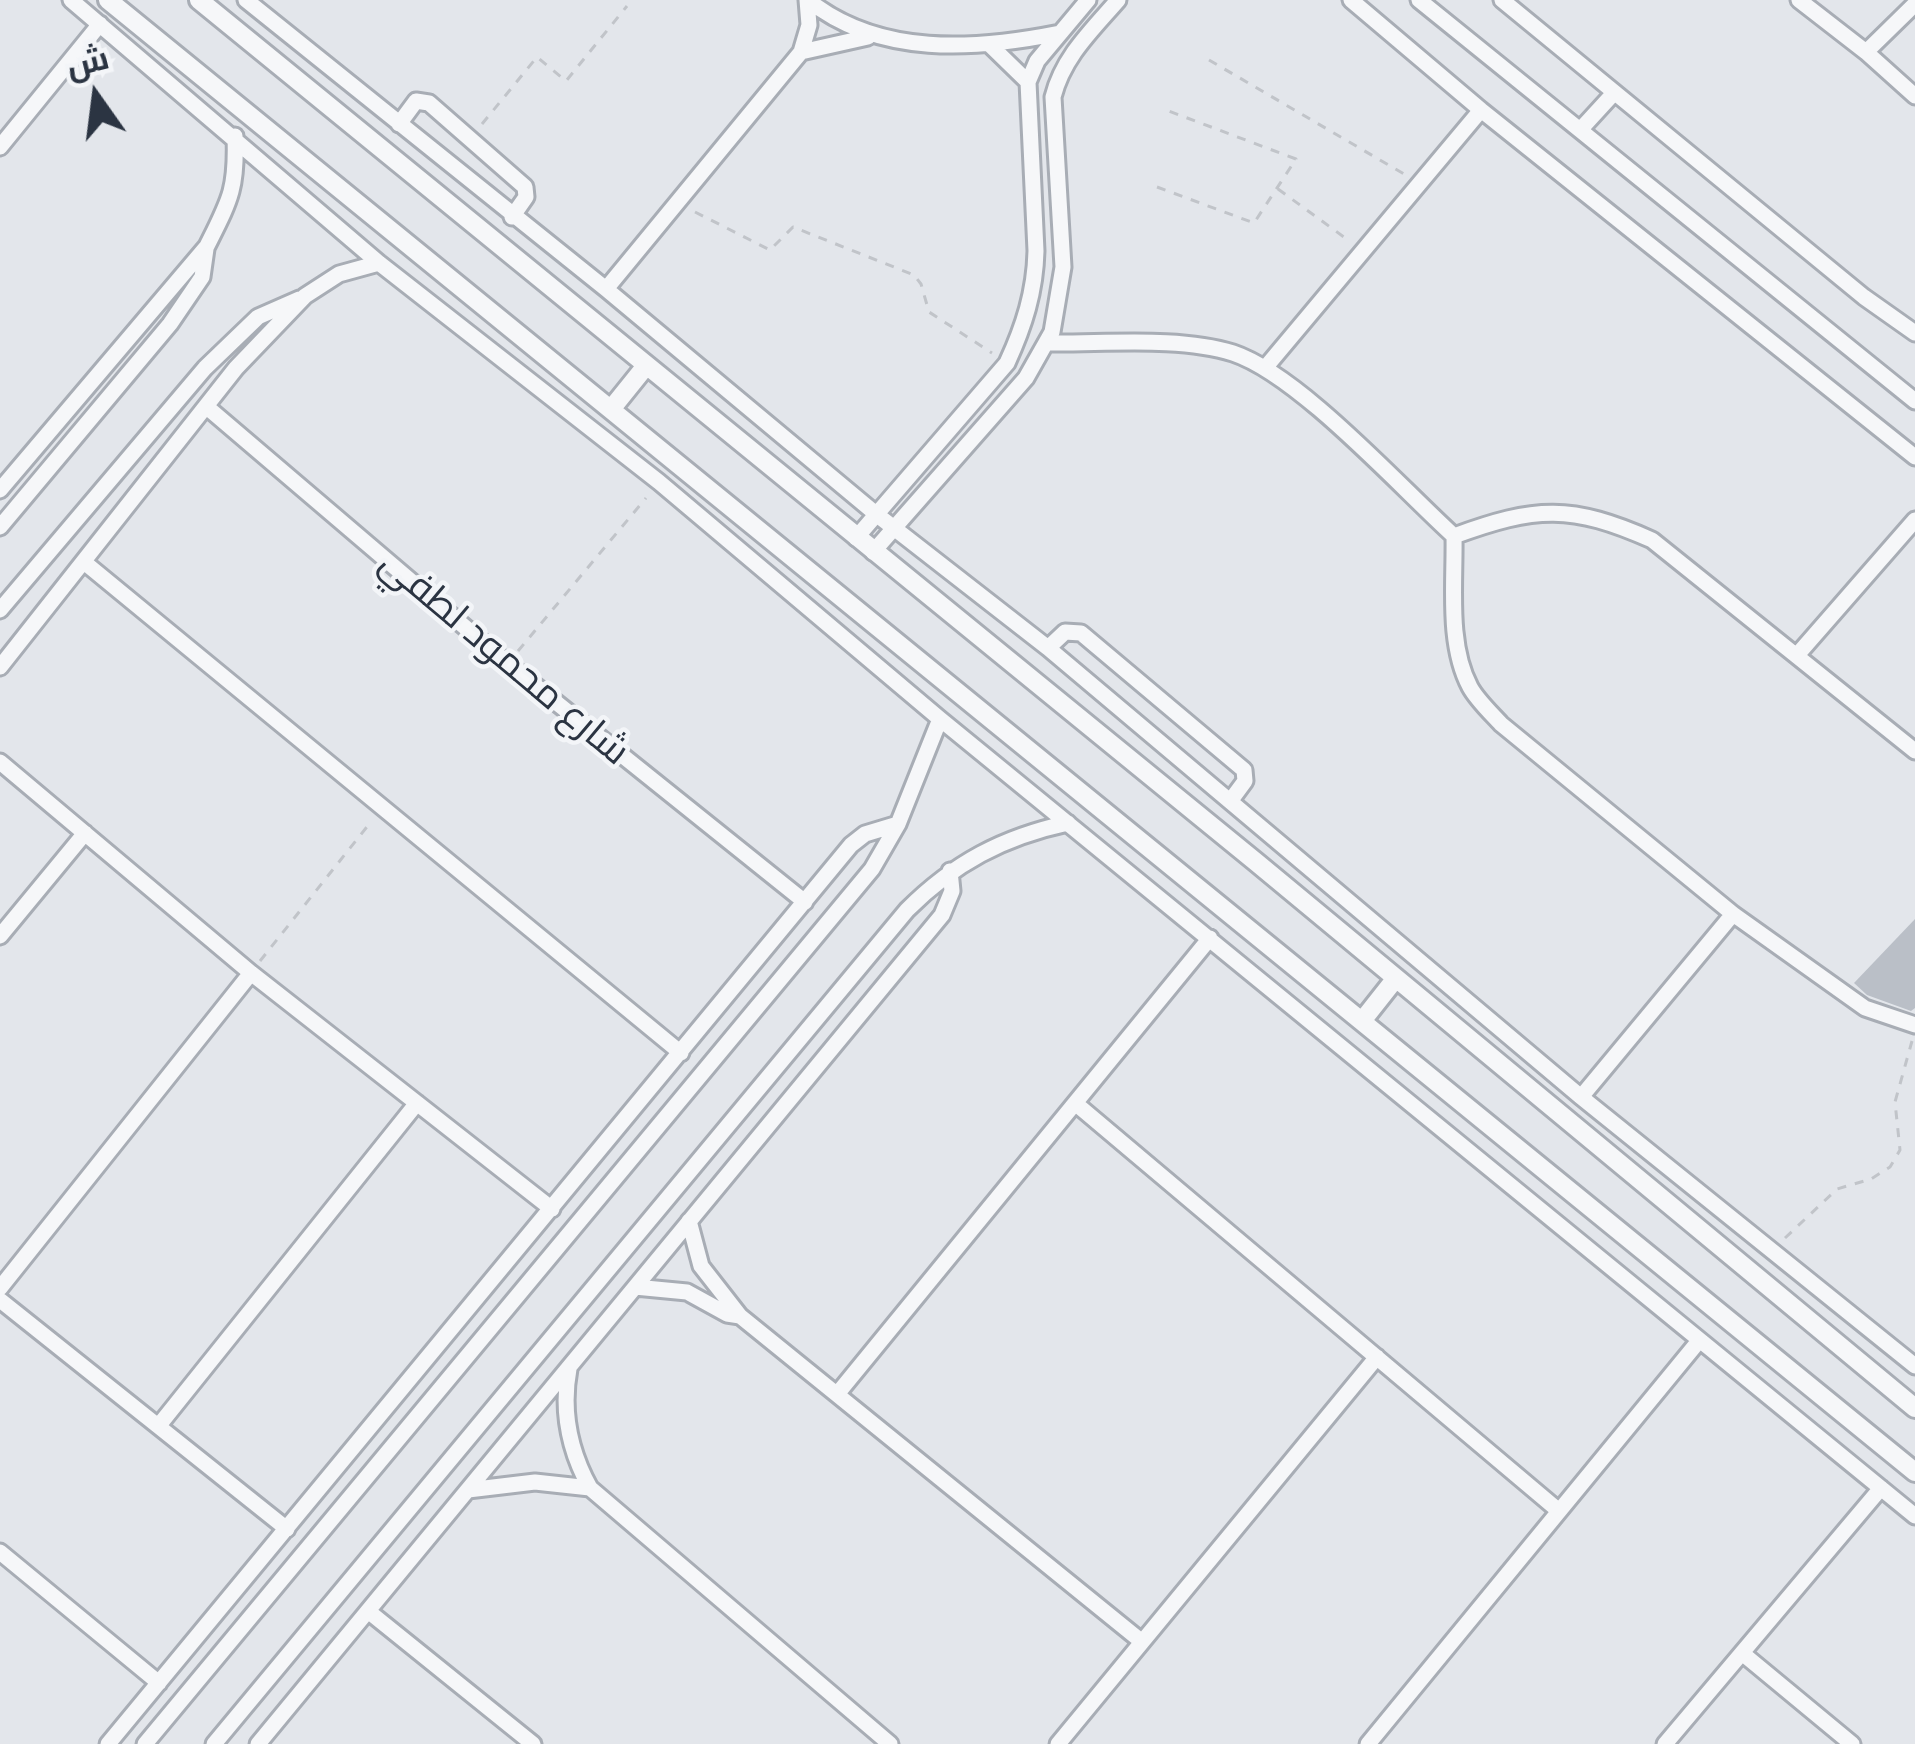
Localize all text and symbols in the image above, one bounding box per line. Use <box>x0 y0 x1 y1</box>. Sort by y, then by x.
text: ش <box>61 34 113 88</box>
north arrow <box>36 36 156 156</box>
street label: شارع محمود لطفي <box>370 540 638 776</box>

